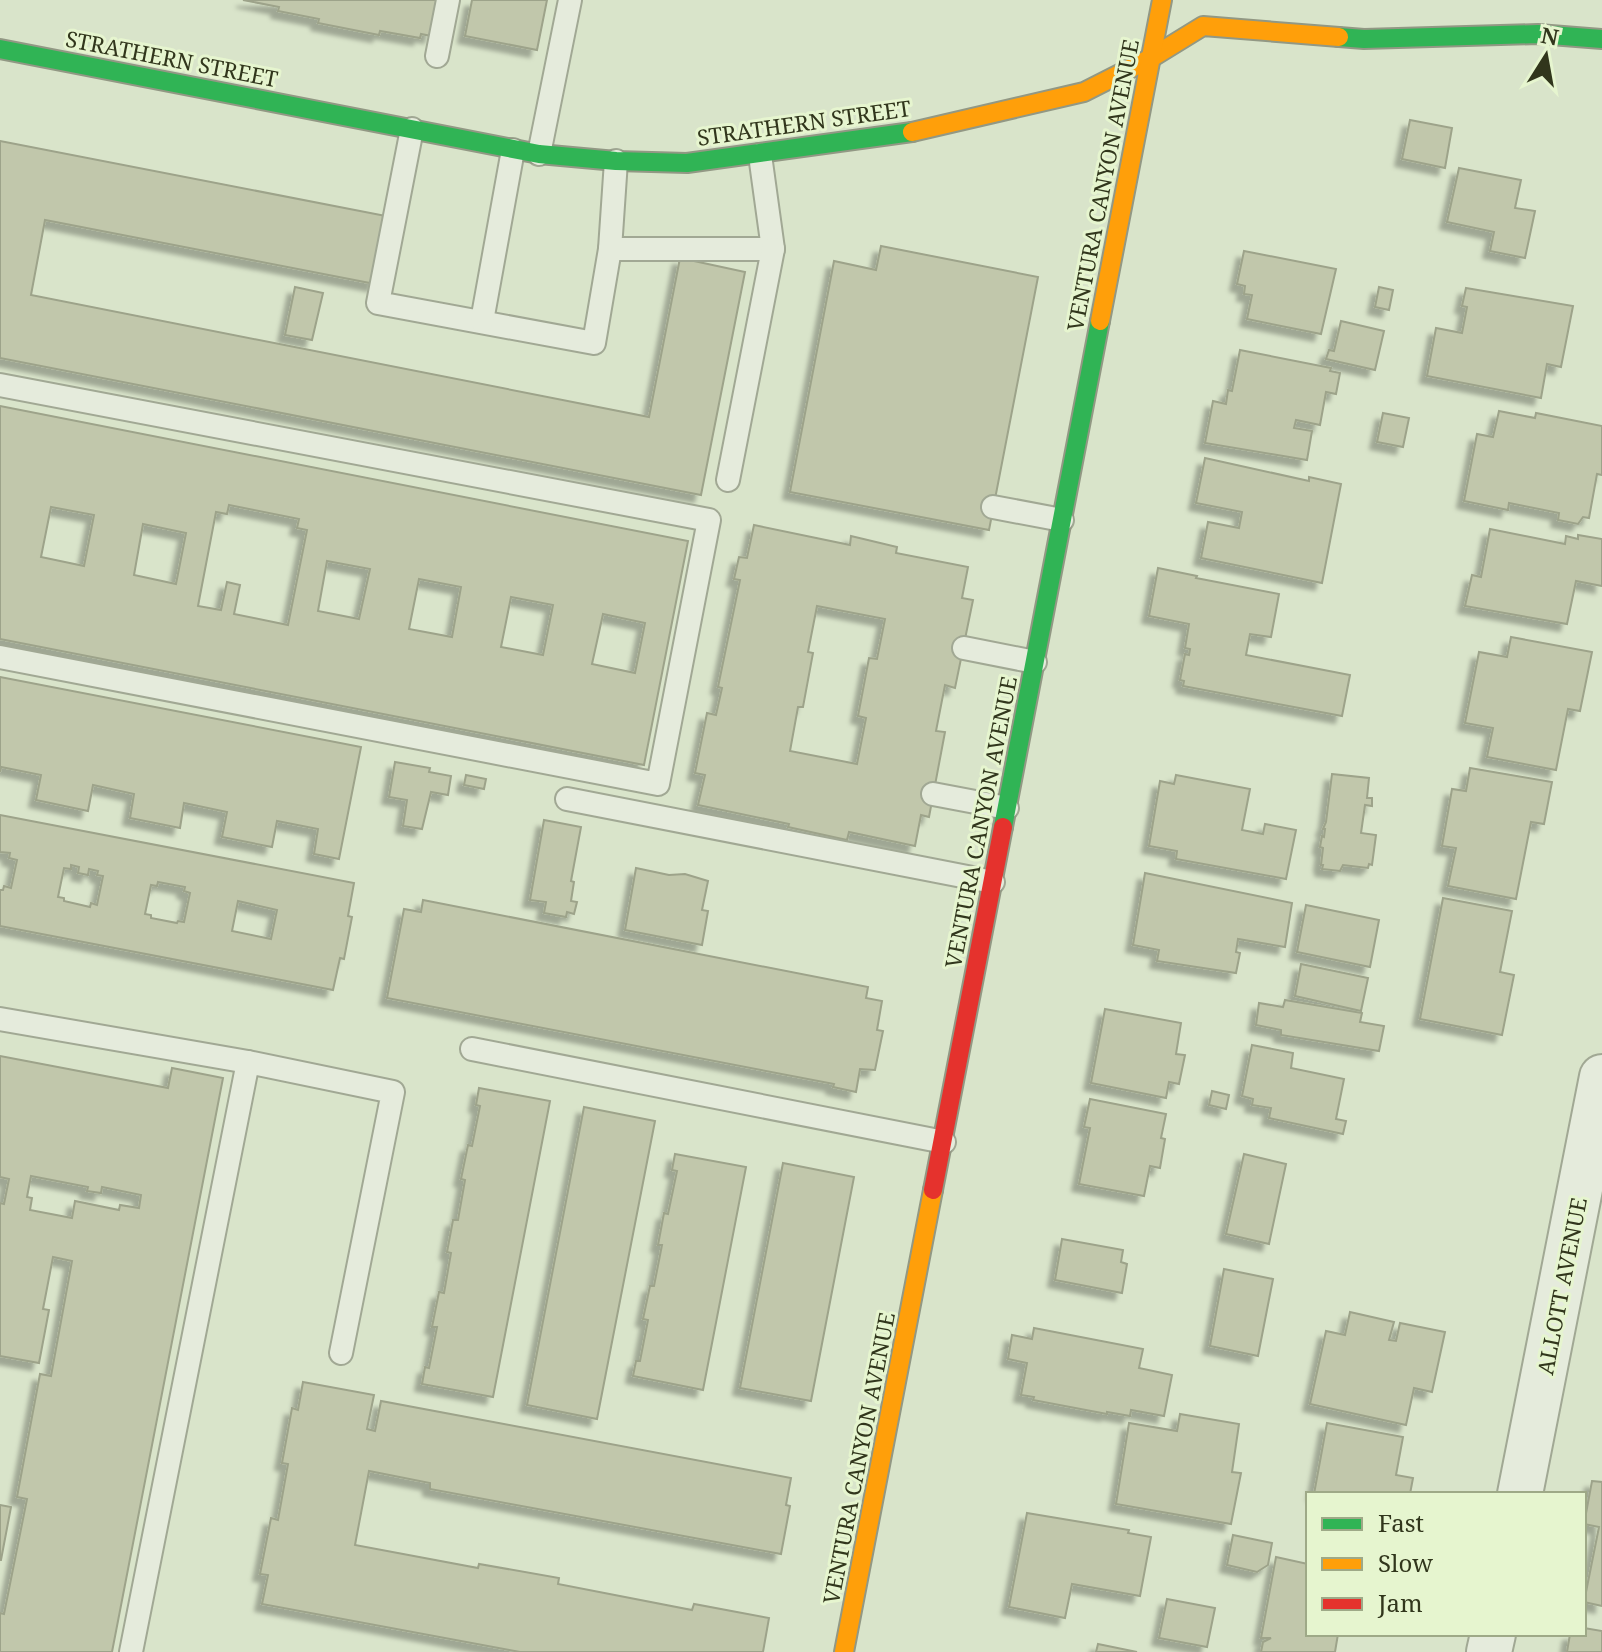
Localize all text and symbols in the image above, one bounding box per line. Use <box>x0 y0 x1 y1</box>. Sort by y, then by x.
north arrow <box>1506 16 1586 96</box>
text: N <box>1539 19 1561 52</box>
street label: STRATHERN STREET <box>63 23 281 93</box>
street label: VENTURA CANYON AVENUE <box>1059 37 1145 333</box>
street label: STRATHERN STREET <box>695 92 913 152</box>
street label: VENTURA CANYON AVENUE <box>937 674 1023 970</box>
street label: ALLOTT AVENUE <box>1529 1195 1593 1377</box>
street label: VENTURA CANYON AVENUE <box>815 1310 901 1606</box>
legend <box>1306 1492 1586 1636</box>
text: Fast <box>1378 1506 1424 1539</box>
text: Slow <box>1378 1546 1433 1579</box>
text: Jam <box>1377 1586 1423 1619</box>

